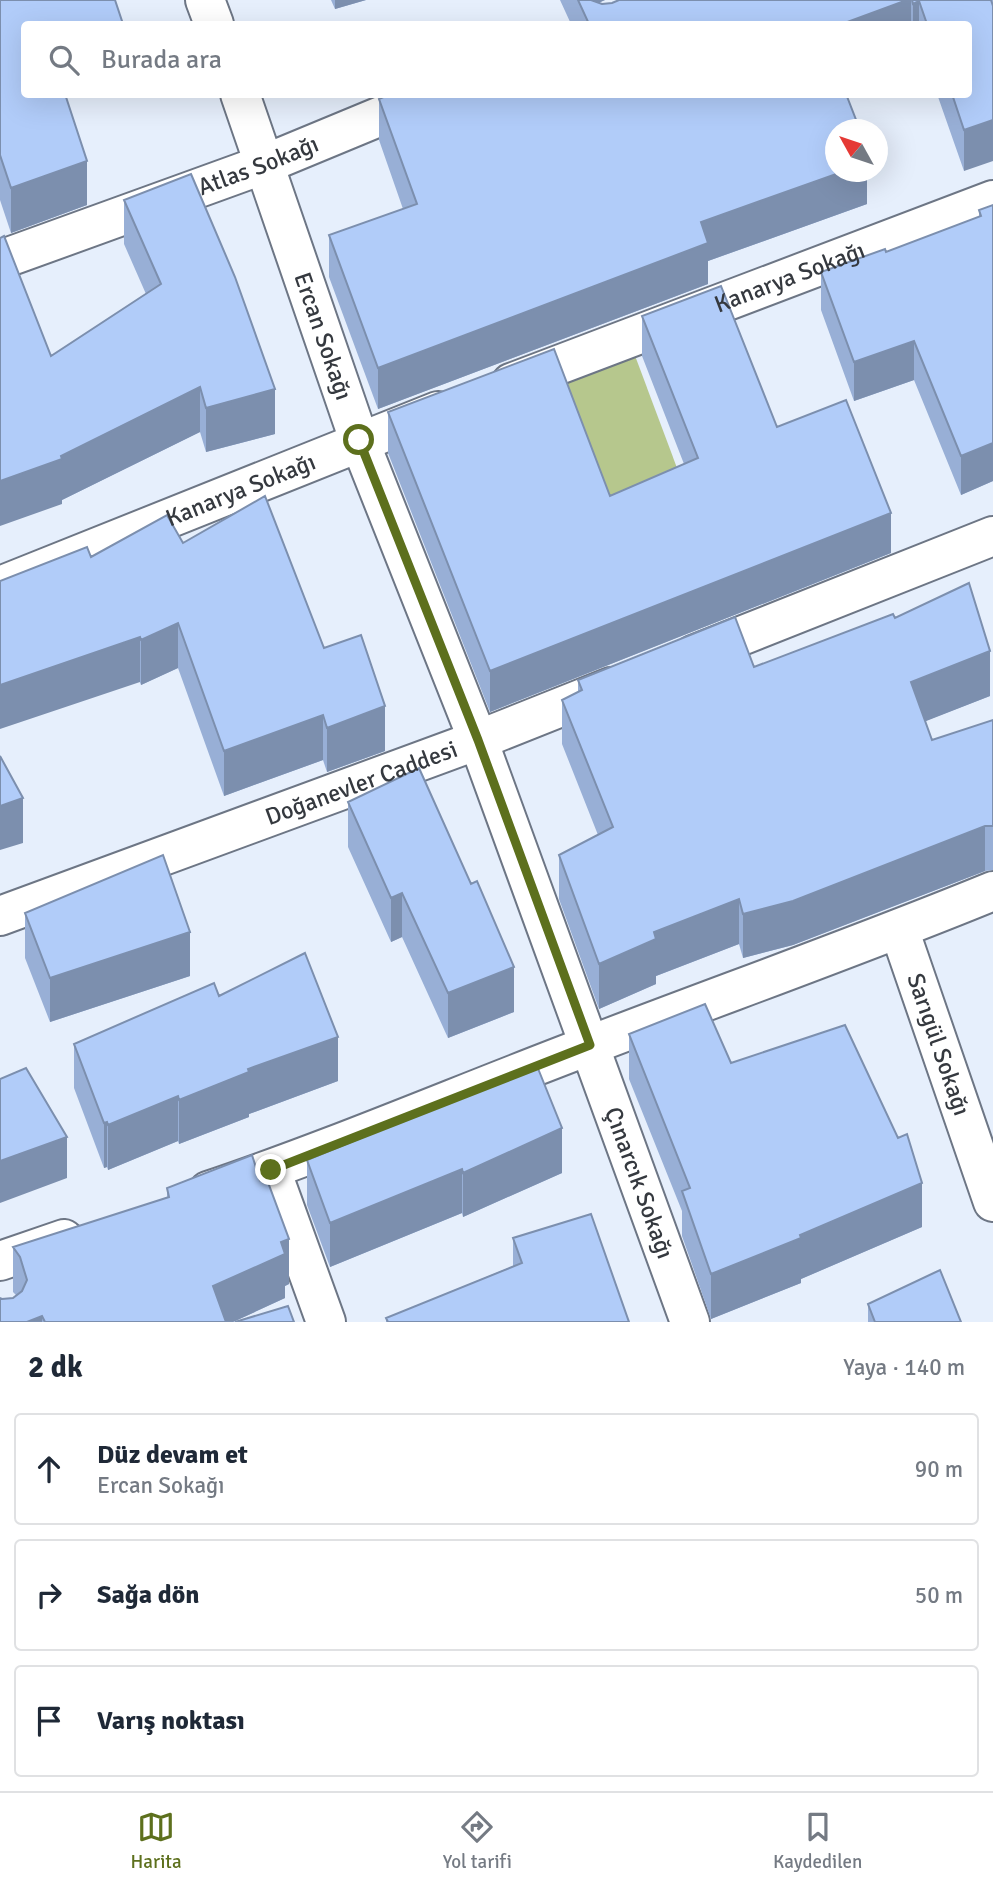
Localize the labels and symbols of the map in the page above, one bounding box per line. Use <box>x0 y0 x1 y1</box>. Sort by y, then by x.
north arrow <box>825 119 888 182</box>
street label: Atlas Sokağı <box>194 128 323 202</box>
street label: Kanarya Sokağı <box>710 235 869 319</box>
street label: Ercan Sokağı <box>287 268 359 404</box>
route start <box>343 424 374 455</box>
street label: Kanarya Sokağı <box>161 447 320 533</box>
street label: Doğanevler Caddesi <box>261 734 462 832</box>
street label: Sarıgül Sokağı <box>900 969 977 1119</box>
street label: Çınarcık Sokağı <box>598 1103 681 1263</box>
route end <box>255 1154 286 1185</box>

